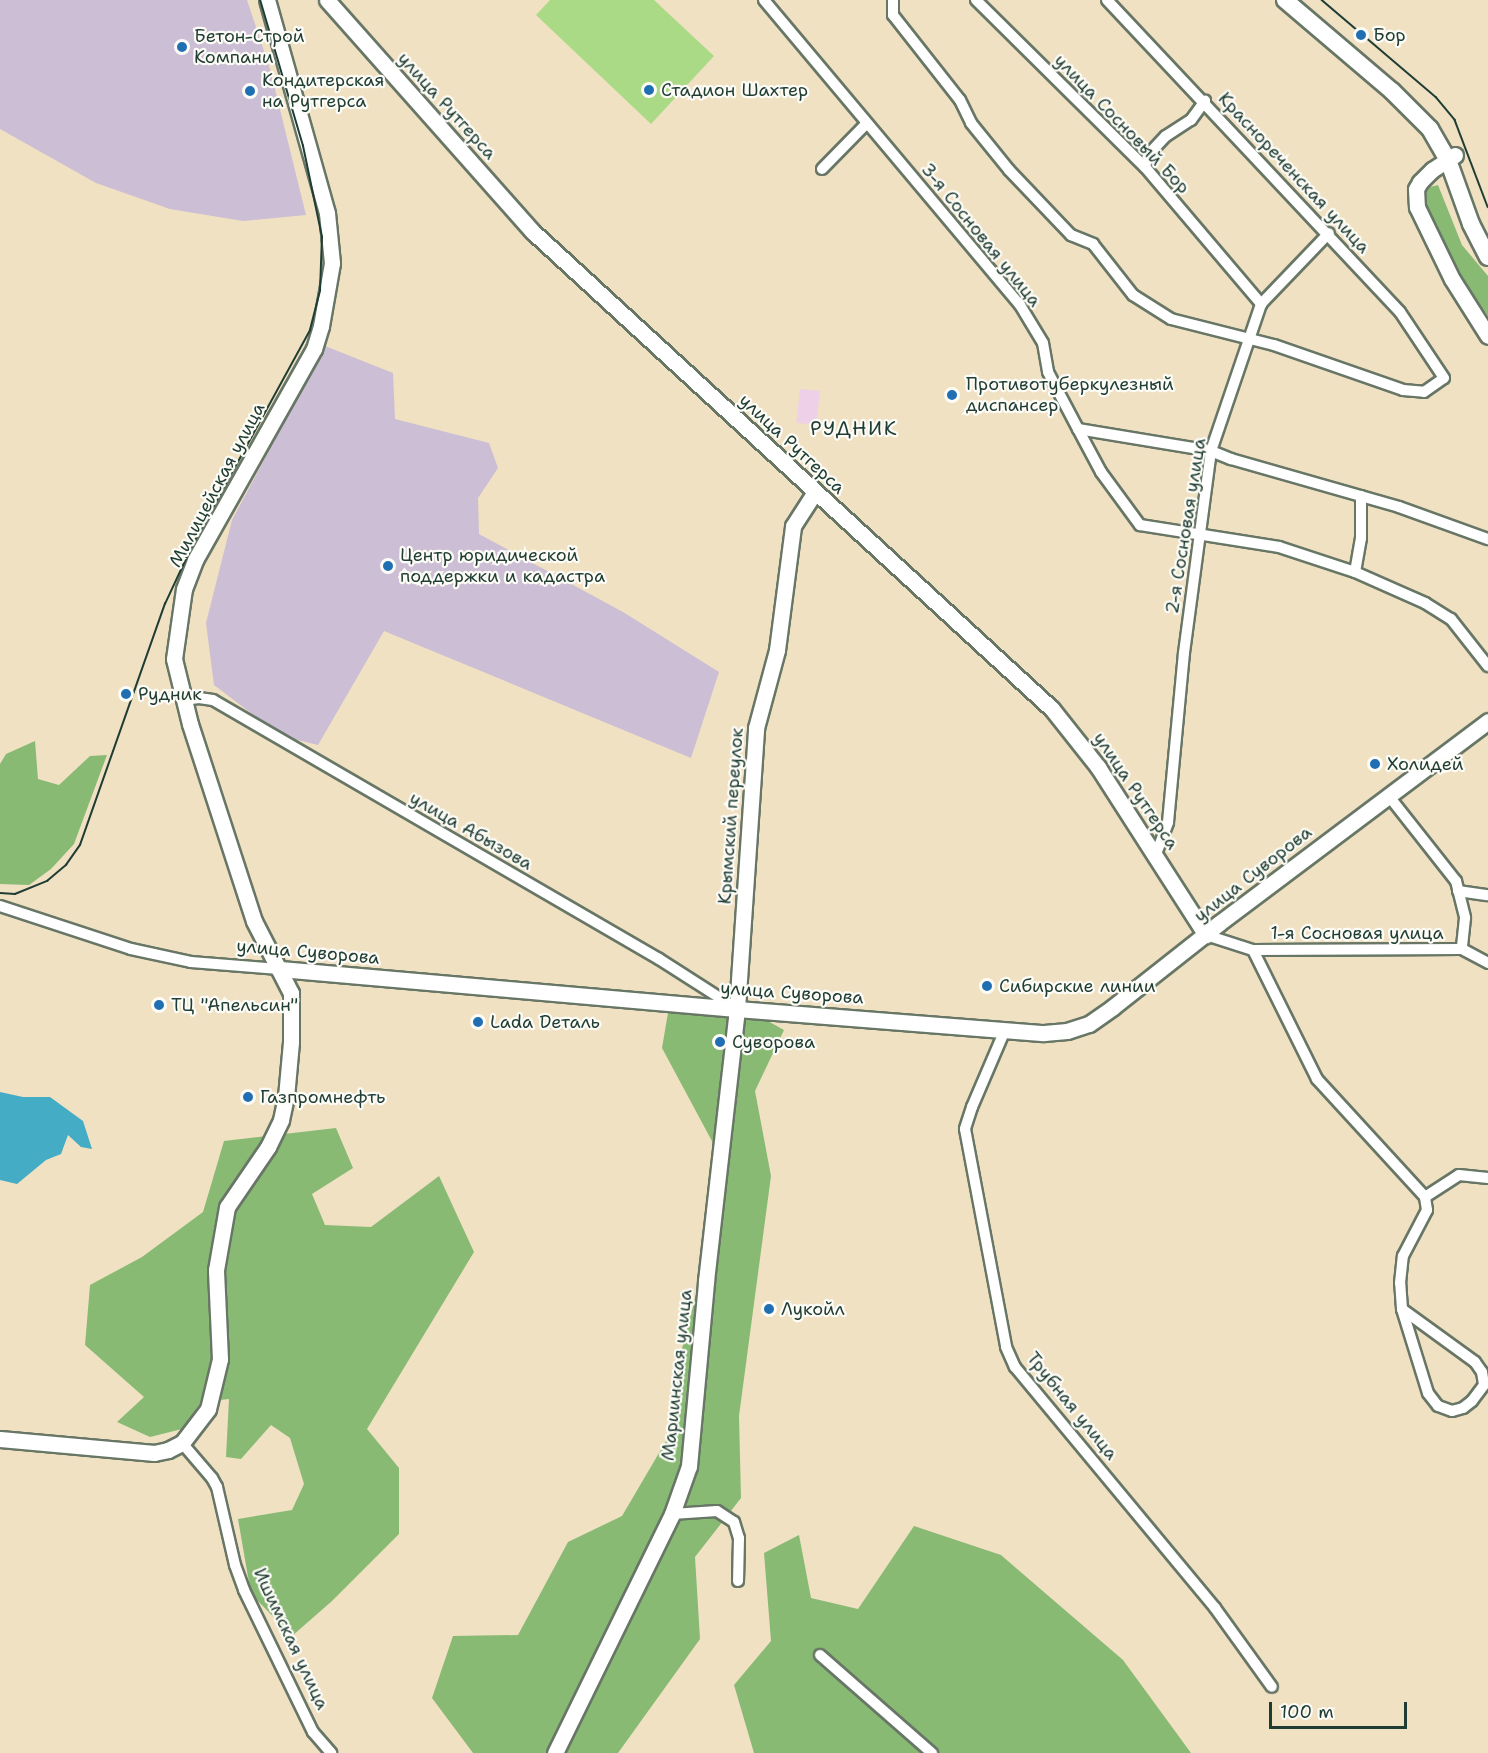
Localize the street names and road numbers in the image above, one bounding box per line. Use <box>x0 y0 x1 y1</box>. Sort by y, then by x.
street label: улица Рутгерса <box>393 48 501 164</box>
street label: улица Сосновый Бор <box>1050 50 1194 198</box>
street label: Краснореченская улица <box>1214 88 1374 258</box>
street label: 3-я Сосновая улица <box>916 159 1046 311</box>
street label: улица Рутгерса <box>735 389 849 499</box>
street label: Милицейская улица <box>164 399 270 571</box>
street label: 2-я Сосновая улица <box>1161 437 1211 615</box>
street label: Крымский переулок <box>714 727 748 905</box>
street label: улица Рутгерса <box>1089 728 1183 854</box>
street label: улица Абызова <box>406 787 536 875</box>
street label: улица Суворова <box>1190 821 1316 927</box>
street label: 1-я Сосновая улица <box>1270 922 1444 944</box>
street label: улица Суворова <box>236 935 380 969</box>
street label: улица Суворова <box>720 977 864 1009</box>
street label: Мариинская улица <box>657 1288 697 1462</box>
street label: Трубная улица <box>1022 1348 1122 1464</box>
street label: Ишимская улица <box>249 1565 333 1713</box>

